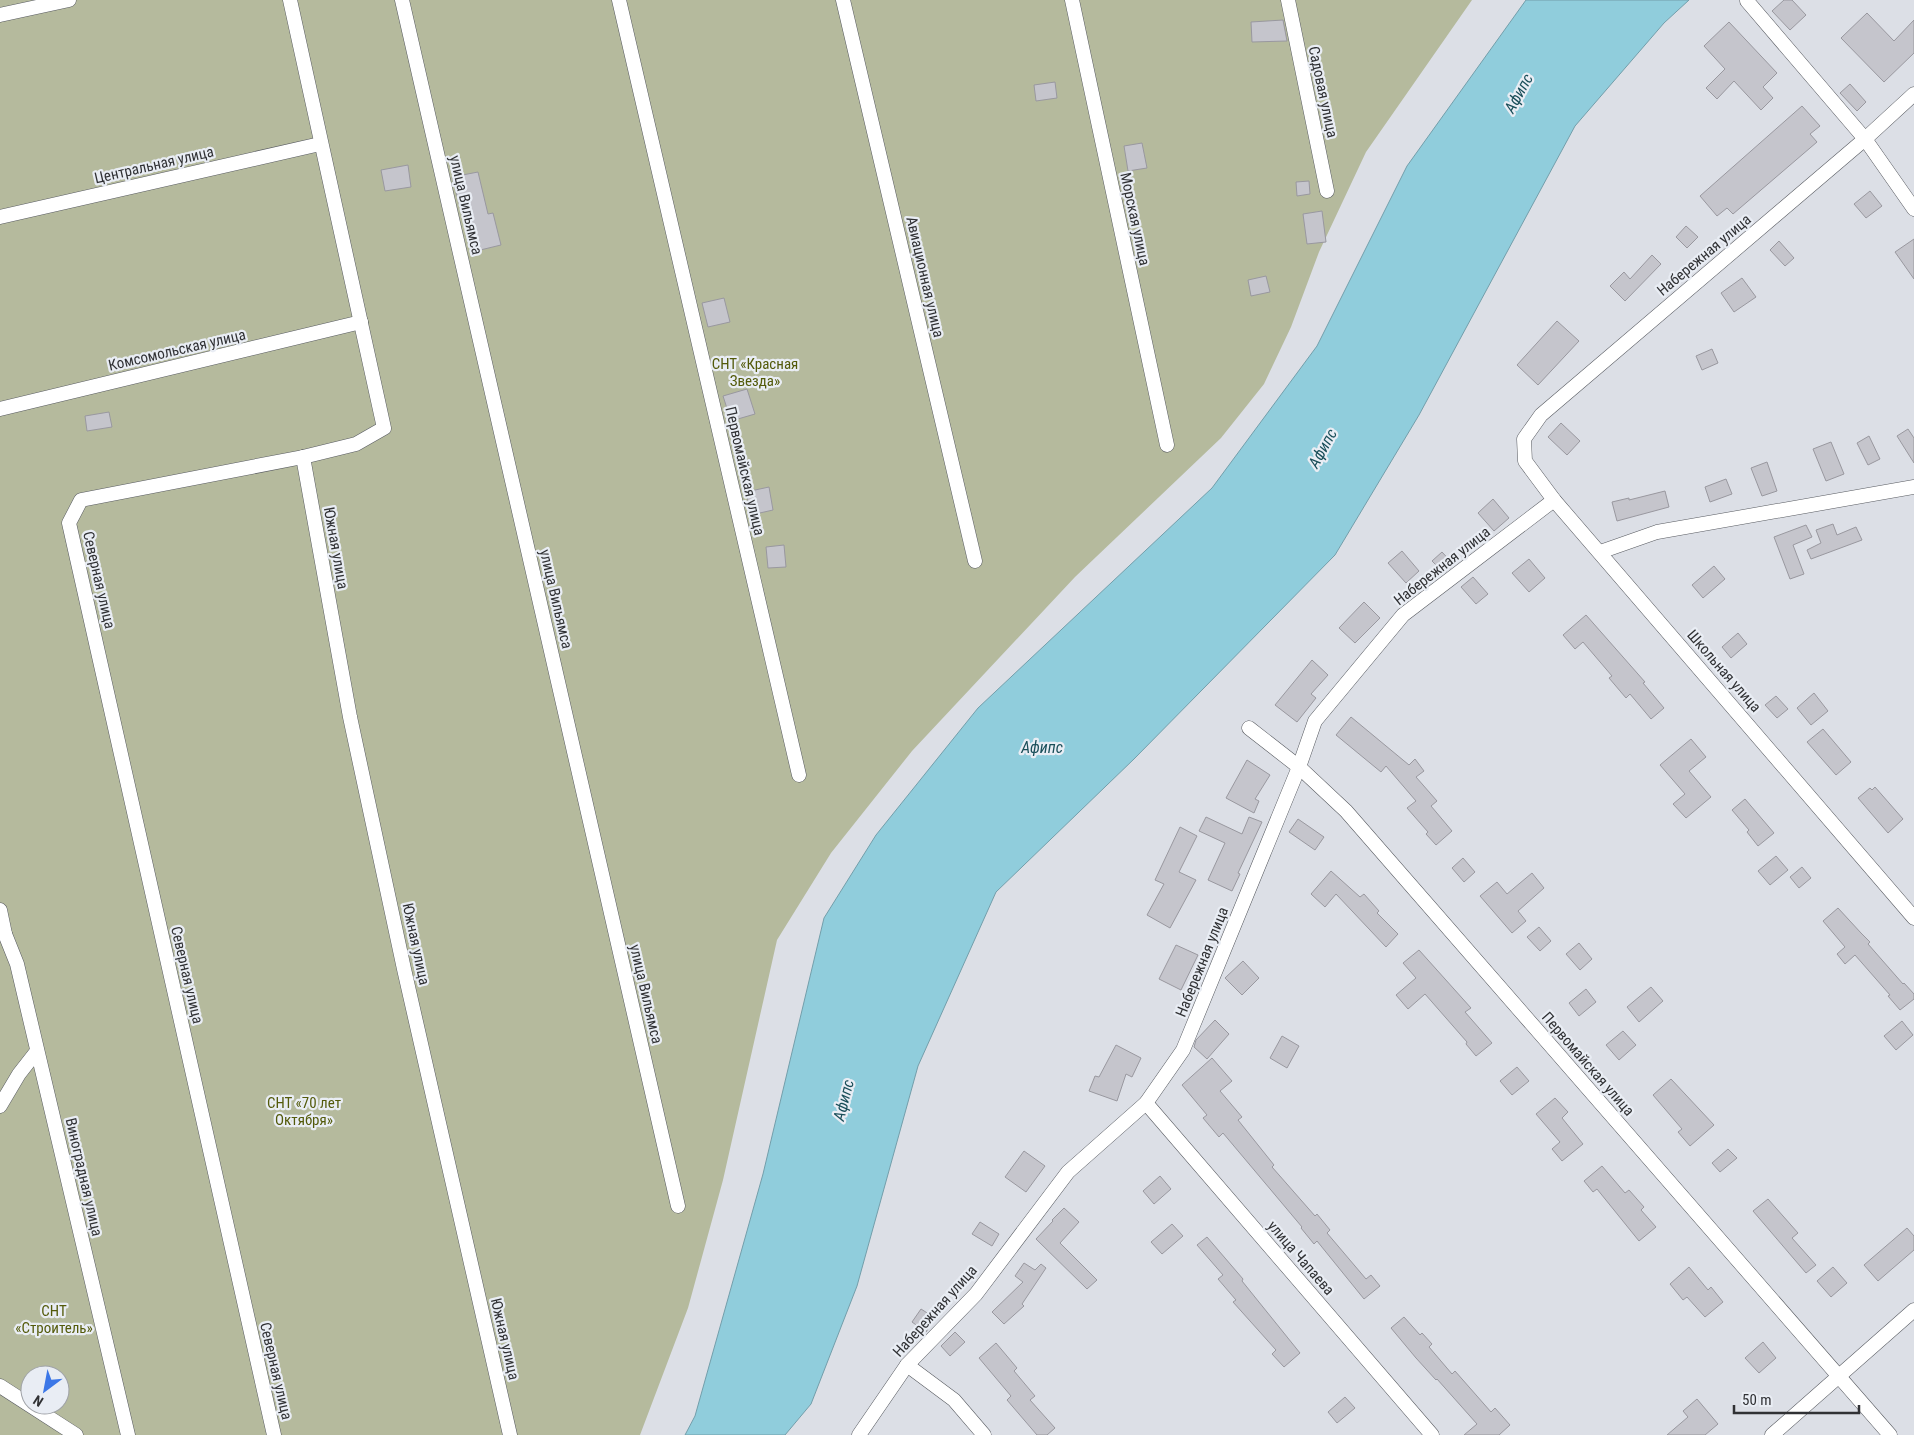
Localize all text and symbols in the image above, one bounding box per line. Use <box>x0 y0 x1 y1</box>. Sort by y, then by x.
street label: Садовая улица <box>1305 45 1341 139</box>
water label: Афипс <box>1500 70 1537 117</box>
street label: Центральная улица <box>93 143 215 187</box>
street label: улица Вильямса <box>446 154 486 256</box>
street label: Морская улица <box>1116 171 1154 267</box>
street label: Набережная улица <box>1653 211 1755 299</box>
street label: Авиационная улица <box>902 215 948 339</box>
street label: Комсомольская улица <box>107 325 247 375</box>
park label: СНТ «Красная Звезда» <box>712 355 798 390</box>
street label: Первомайская улица <box>721 405 769 537</box>
water label: Афипс <box>1304 425 1341 472</box>
street label: Южная улица <box>320 505 352 591</box>
street label: Набережная улица <box>1390 523 1494 609</box>
street label: Северная улица <box>79 530 119 630</box>
street label: улица Вильямса <box>536 548 576 650</box>
street label: Школьная улица <box>1683 626 1765 716</box>
water label: Афипс <box>1020 738 1063 757</box>
street label: Южная улица <box>399 901 433 987</box>
street label: Набережная улица <box>1172 904 1232 1020</box>
street label: Северная улица <box>167 925 207 1025</box>
street label: улица Вильямса <box>626 943 666 1045</box>
street label: Первомайская улица <box>1538 1008 1638 1120</box>
water label: Афипс <box>829 1078 858 1124</box>
park label: СНТ «70 лет Октября» <box>267 1094 341 1129</box>
street label: Виноградная улица <box>62 1116 106 1238</box>
street label: улица Чапаева <box>1264 1217 1338 1299</box>
street label: Набережная улица <box>889 1262 981 1360</box>
street label: Южная улица <box>487 1296 523 1382</box>
park label: СНТ «Строитель» <box>15 1302 93 1337</box>
street label: Северная улица <box>256 1321 296 1421</box>
north arrow <box>20 1365 70 1415</box>
scale bar <box>1734 1382 1859 1414</box>
text: 50 m <box>1742 1391 1772 1409</box>
text: N <box>30 1392 46 1410</box>

